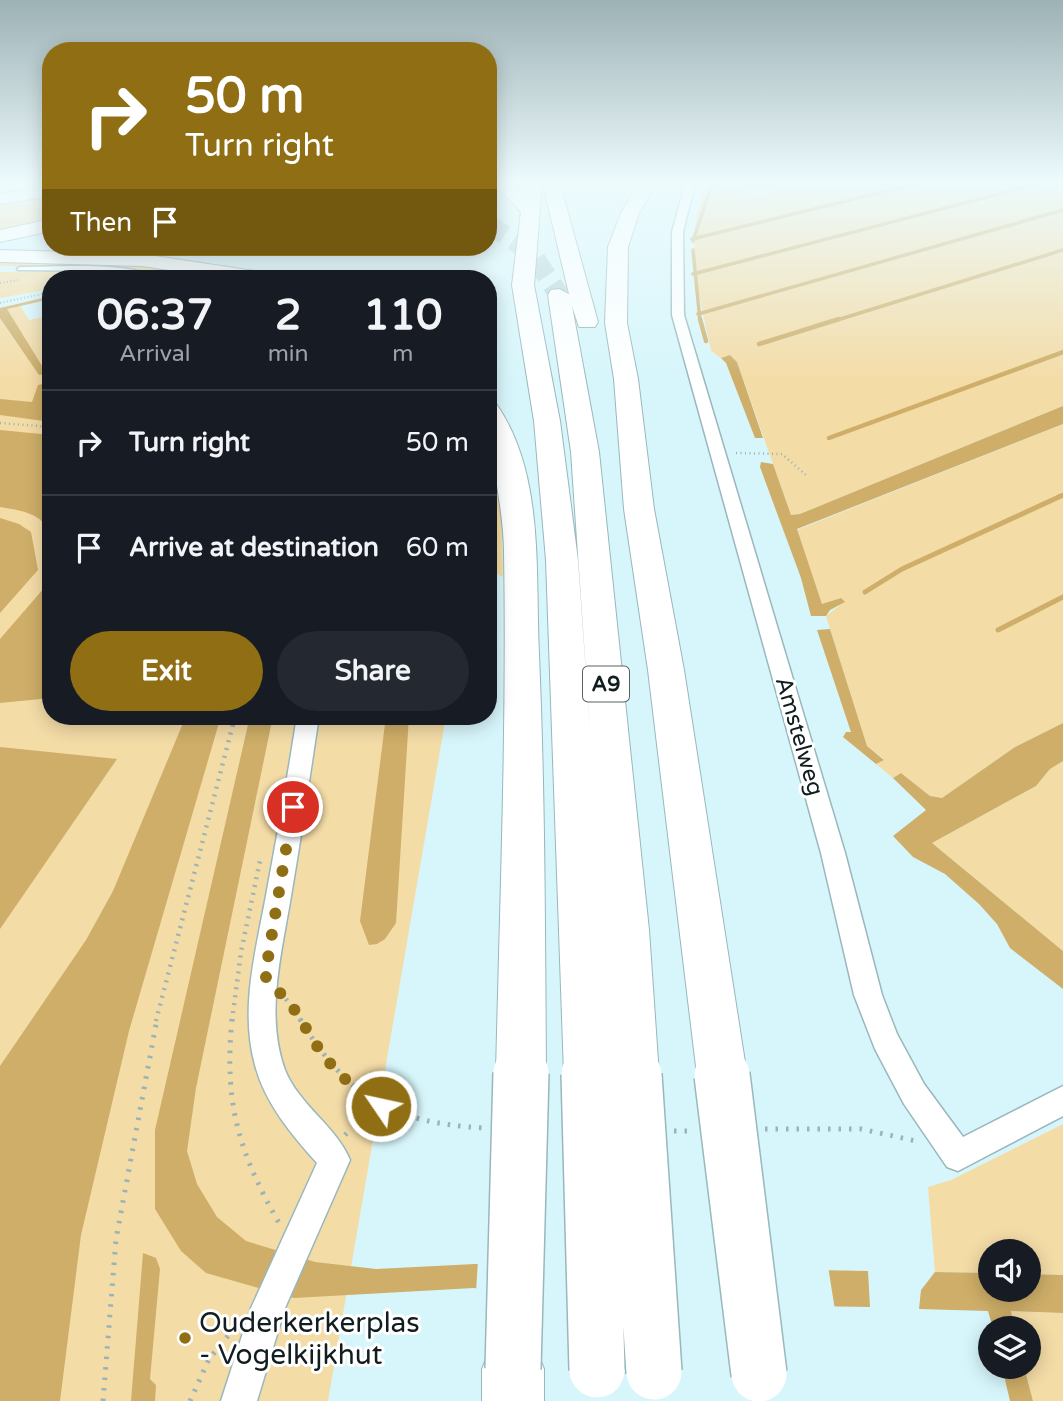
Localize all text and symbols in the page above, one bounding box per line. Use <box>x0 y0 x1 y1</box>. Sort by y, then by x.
text: 50 m <box>185 67 304 126</box>
icon: right <box>70 70 161 161</box>
text: Turn right <box>185 127 334 165</box>
icon: arrive <box>146 203 184 241</box>
text: Then <box>70 207 132 238</box>
text: 06:37 <box>97 290 213 341</box>
text: 2 <box>275 290 301 341</box>
text: 110 <box>363 290 442 341</box>
text: Arrival <box>119 340 190 368</box>
text: min <box>268 340 309 368</box>
text: m <box>392 340 413 368</box>
icon: right <box>70 424 108 462</box>
text: Turn right <box>129 427 250 458</box>
text: 50 m <box>406 427 469 458</box>
icon: arrive <box>70 529 108 567</box>
text: Arrive at destination <box>129 532 379 563</box>
text: 60 m <box>406 532 469 563</box>
button: Exit <box>70 631 263 711</box>
button: Share <box>277 631 469 711</box>
road number: A9 <box>583 666 629 702</box>
street label: Amstelweg <box>769 674 829 799</box>
pin <box>263 777 323 837</box>
icon: arrive <box>274 788 312 826</box>
position arrow <box>344 1069 418 1143</box>
map controls <box>978 1239 1041 1379</box>
button: sound <box>978 1239 1041 1302</box>
place label: Ouderkerkerplas - Vogelkijkhut <box>199 1306 420 1372</box>
button: layers <box>978 1316 1041 1379</box>
marker: Ouderkerkerplas - Vogelkijkhut <box>177 1330 193 1346</box>

